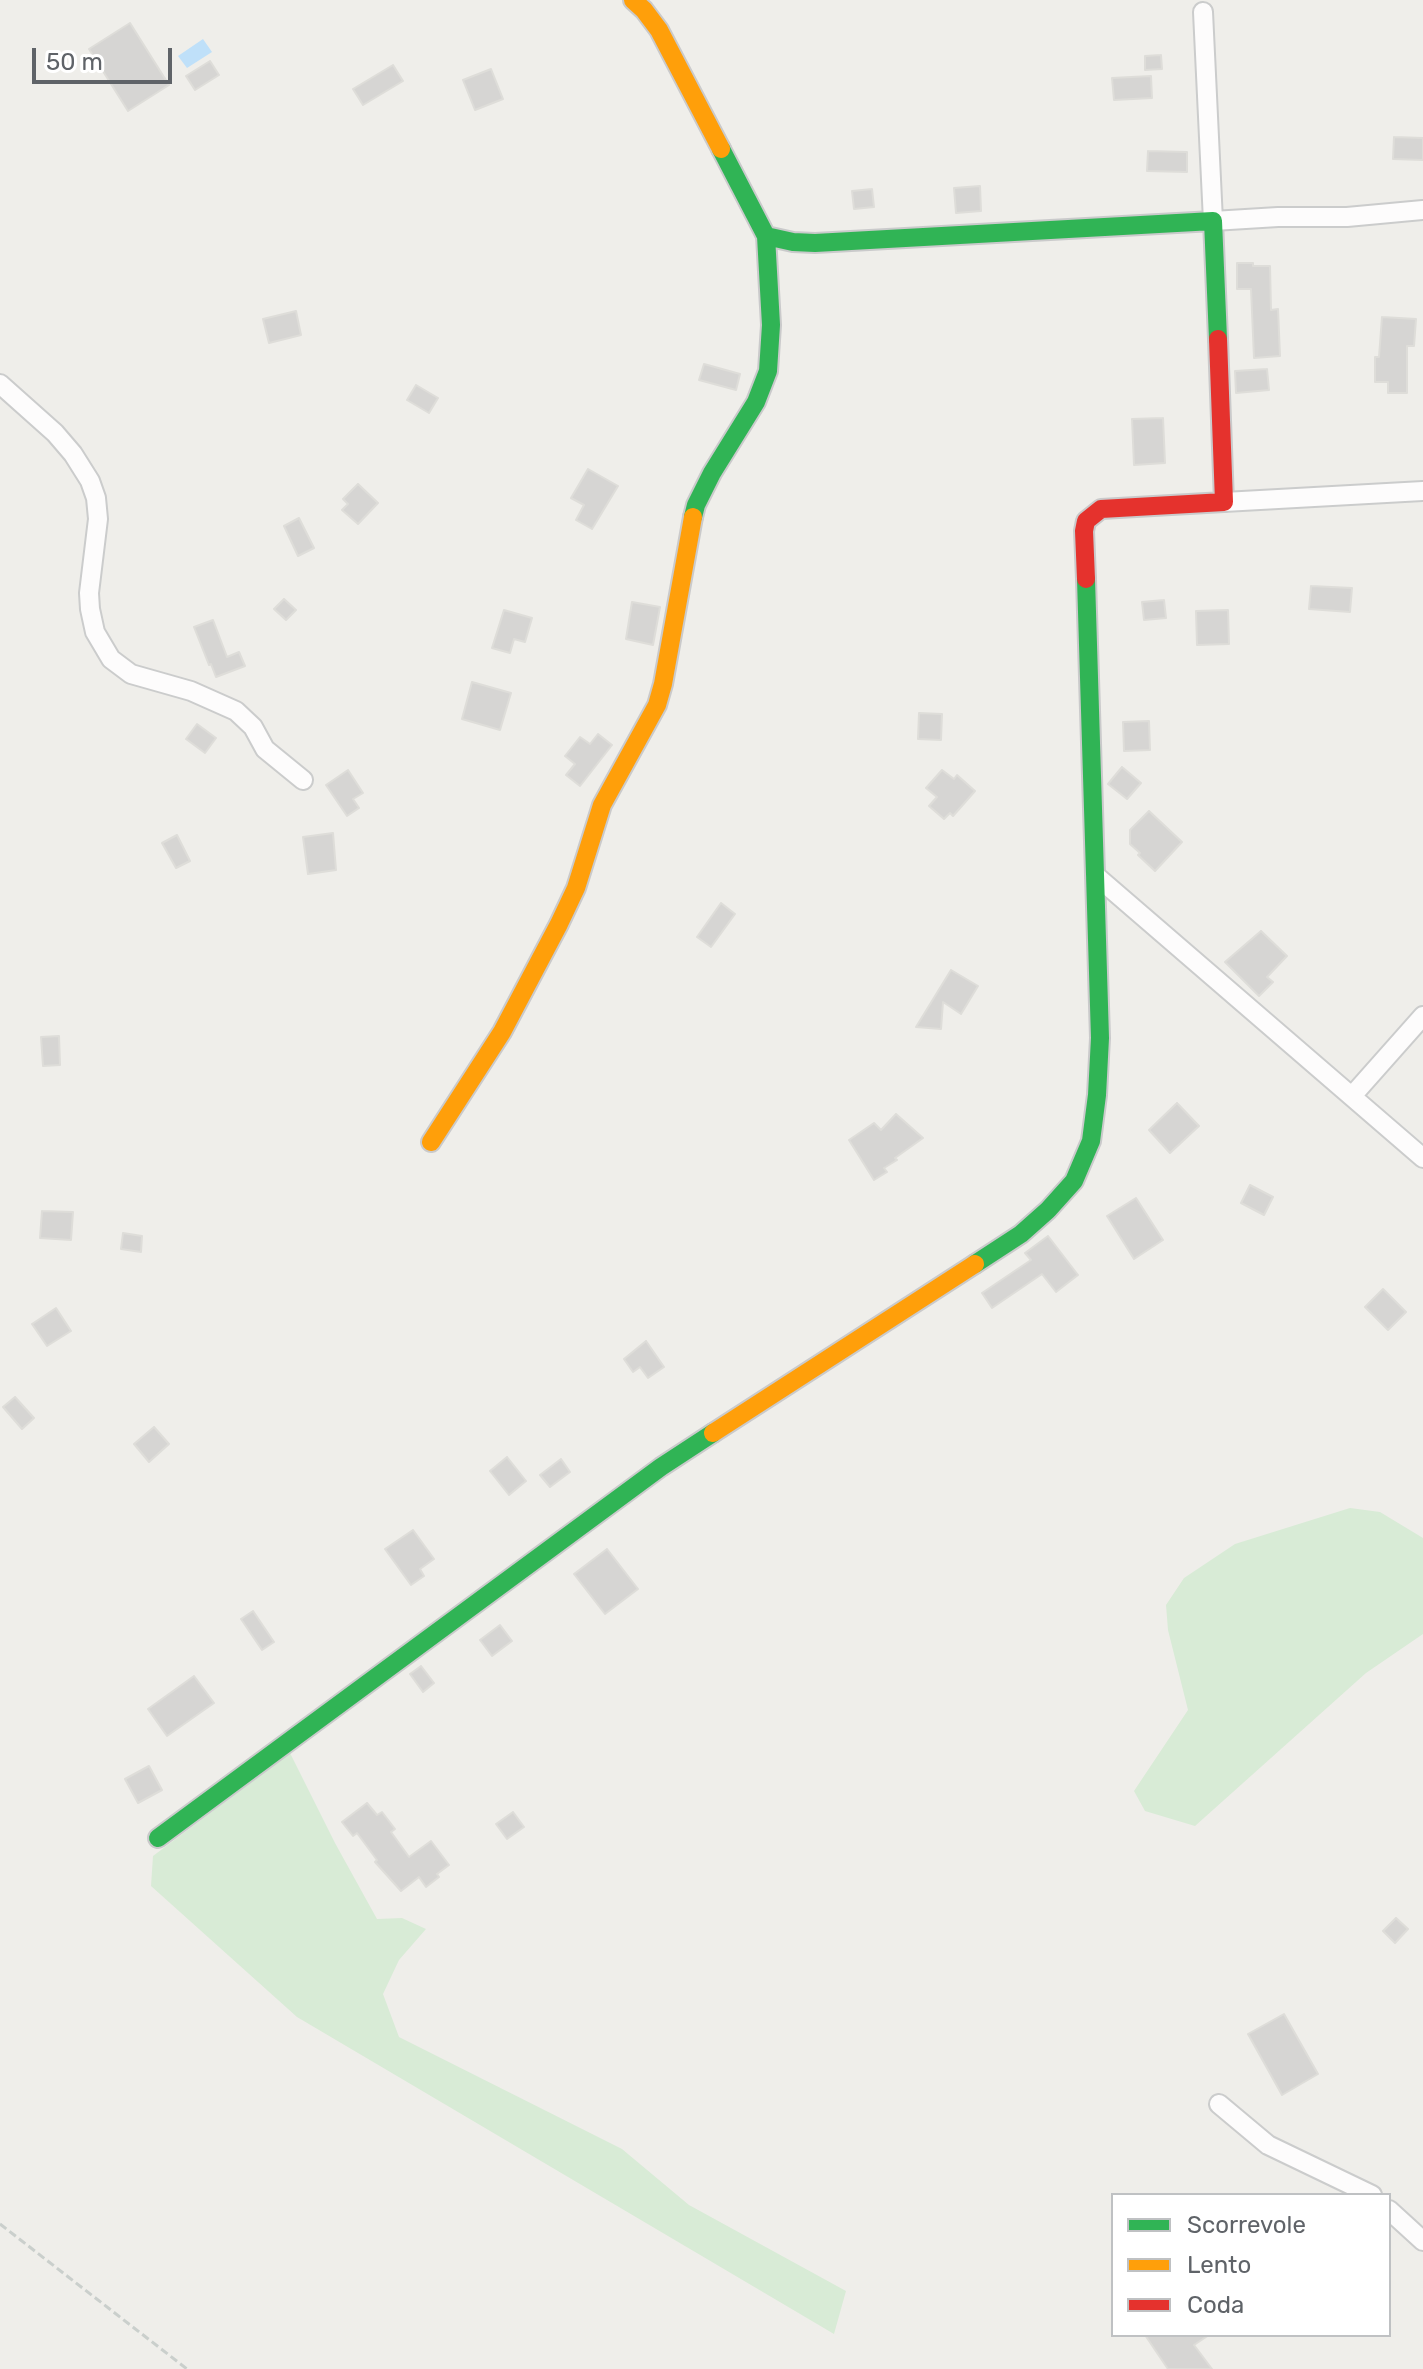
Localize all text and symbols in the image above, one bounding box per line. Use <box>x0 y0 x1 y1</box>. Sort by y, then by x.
scale bar <box>36 32 176 82</box>
text: 50 m <box>46 48 103 76</box>
legend <box>1111 2193 1391 2337</box>
text: Scorrevole <box>1187 2211 1306 2239</box>
text: Lento <box>1187 2251 1251 2279</box>
text: Coda <box>1187 2291 1244 2319</box>

